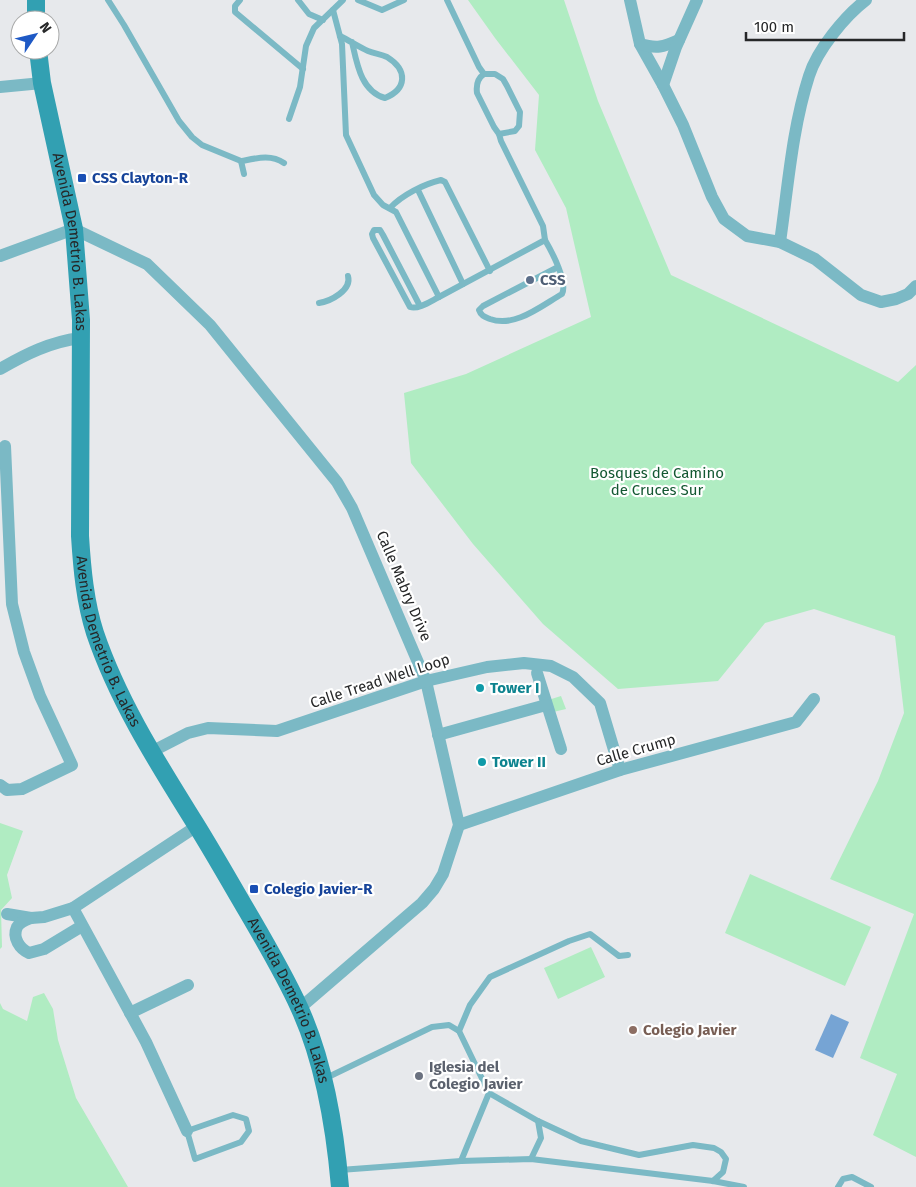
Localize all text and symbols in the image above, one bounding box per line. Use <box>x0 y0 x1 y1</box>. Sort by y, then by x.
north arrow <box>10 10 60 60</box>
scale bar <box>746 10 904 42</box>
text: 100 m <box>754 18 794 36</box>
text: N <box>36 19 55 37</box>
street label: Avenida Demetrio B. Lakas <box>49 151 90 331</box>
place label: CSS Clayton-R <box>92 169 189 187</box>
marker: CSS Clayton-R <box>76 172 88 184</box>
place label: CSS <box>540 271 566 289</box>
marker: CSS <box>524 274 536 286</box>
park label: Bosques de Camino de Cruces Sur <box>590 464 724 499</box>
street label: Calle Mabry Drive <box>373 528 435 644</box>
street label: Avenida Demetrio B. Lakas <box>72 555 145 730</box>
street label: Calle Tread Well Loop <box>308 650 452 712</box>
place label: Tower I <box>490 679 540 697</box>
marker: Tower I <box>474 682 486 694</box>
street label: Calle Crump <box>594 730 678 770</box>
place label: Tower II <box>492 753 546 771</box>
marker: Tower II <box>476 756 488 768</box>
place label: Colegio Javier-R <box>264 880 373 898</box>
marker: Colegio Javier-R <box>248 883 260 895</box>
street label: Avenida Demetrio B. Lakas <box>244 914 333 1085</box>
place label: Colegio Javier <box>643 1021 738 1039</box>
marker: Colegio Javier <box>627 1024 639 1036</box>
place label: Iglesia del Colegio Javier <box>429 1058 524 1093</box>
marker: Iglesia del Colegio Javier <box>413 1070 425 1082</box>

